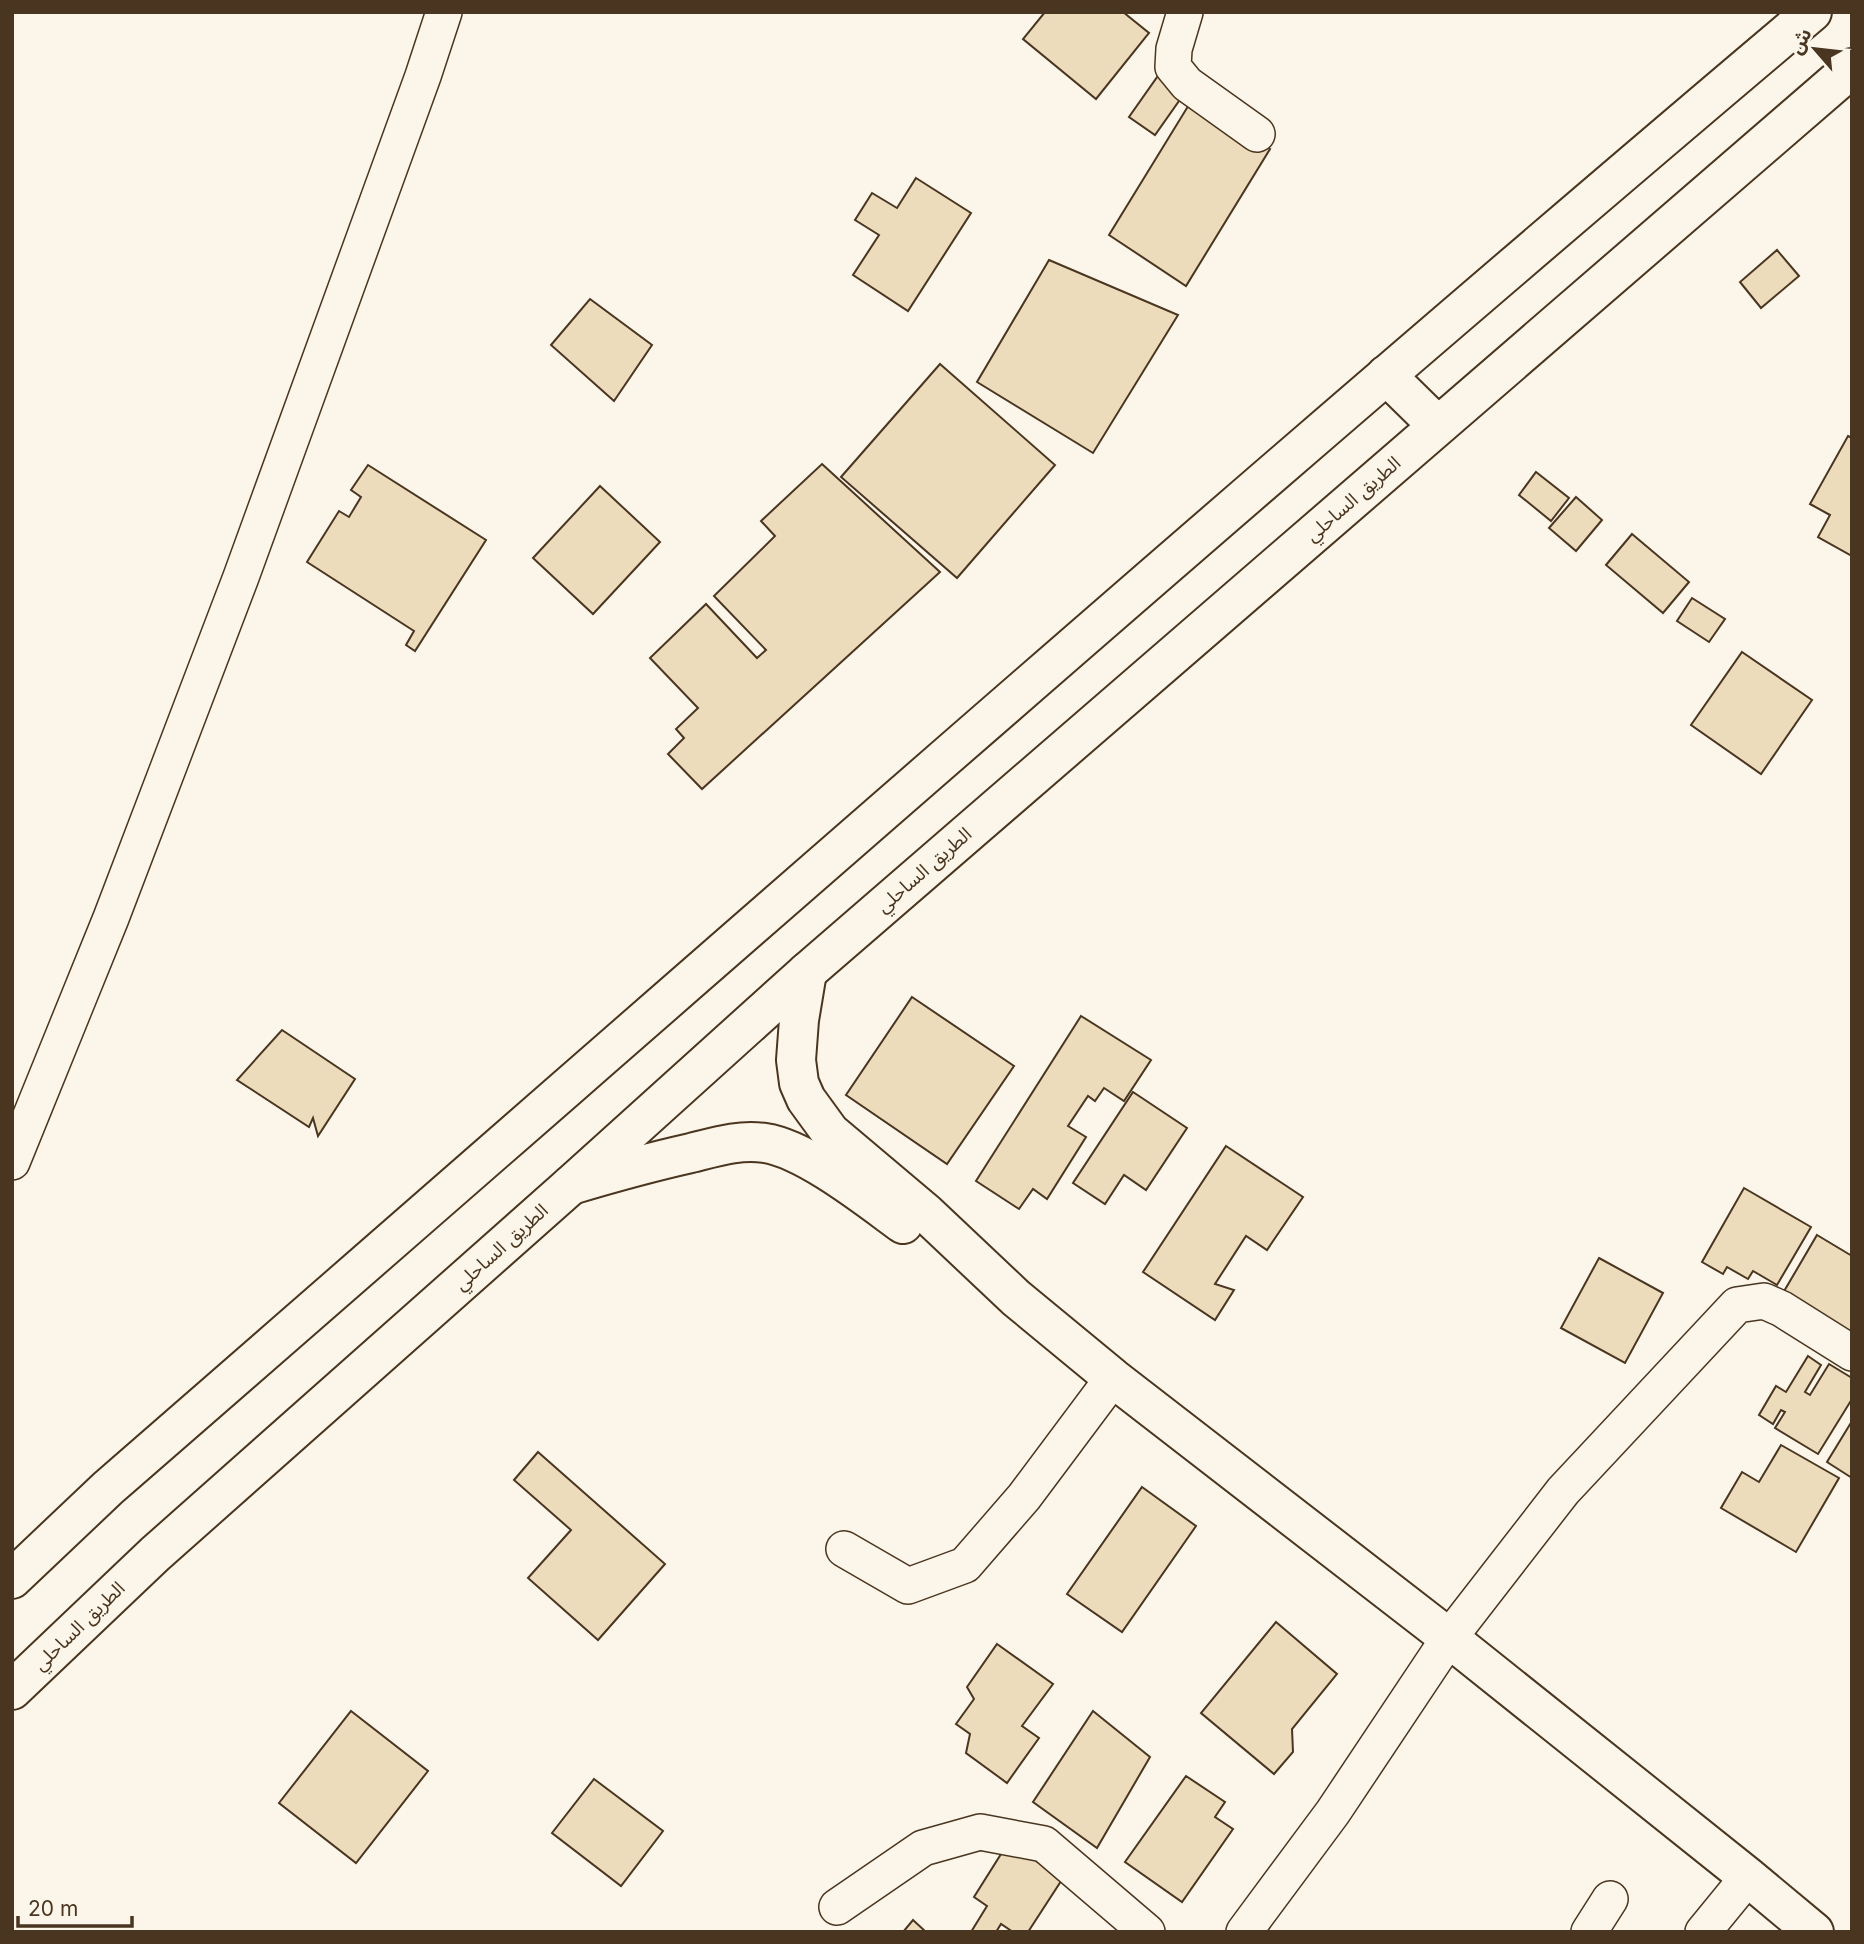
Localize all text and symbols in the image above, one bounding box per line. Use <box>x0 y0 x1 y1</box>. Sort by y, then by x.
north arrow <box>1780 14 1850 84</box>
text: ش <box>1784 24 1817 58</box>
street label: الطريق الساحلي <box>1301 452 1407 549</box>
street label: الطريق الساحلي <box>872 823 978 920</box>
street label: الطريق الساحلي <box>449 1199 555 1298</box>
street label: الطريق الساحلي <box>28 1577 132 1678</box>
scale bar <box>18 1884 131 1928</box>
text: 20 m <box>28 1896 78 1921</box>

